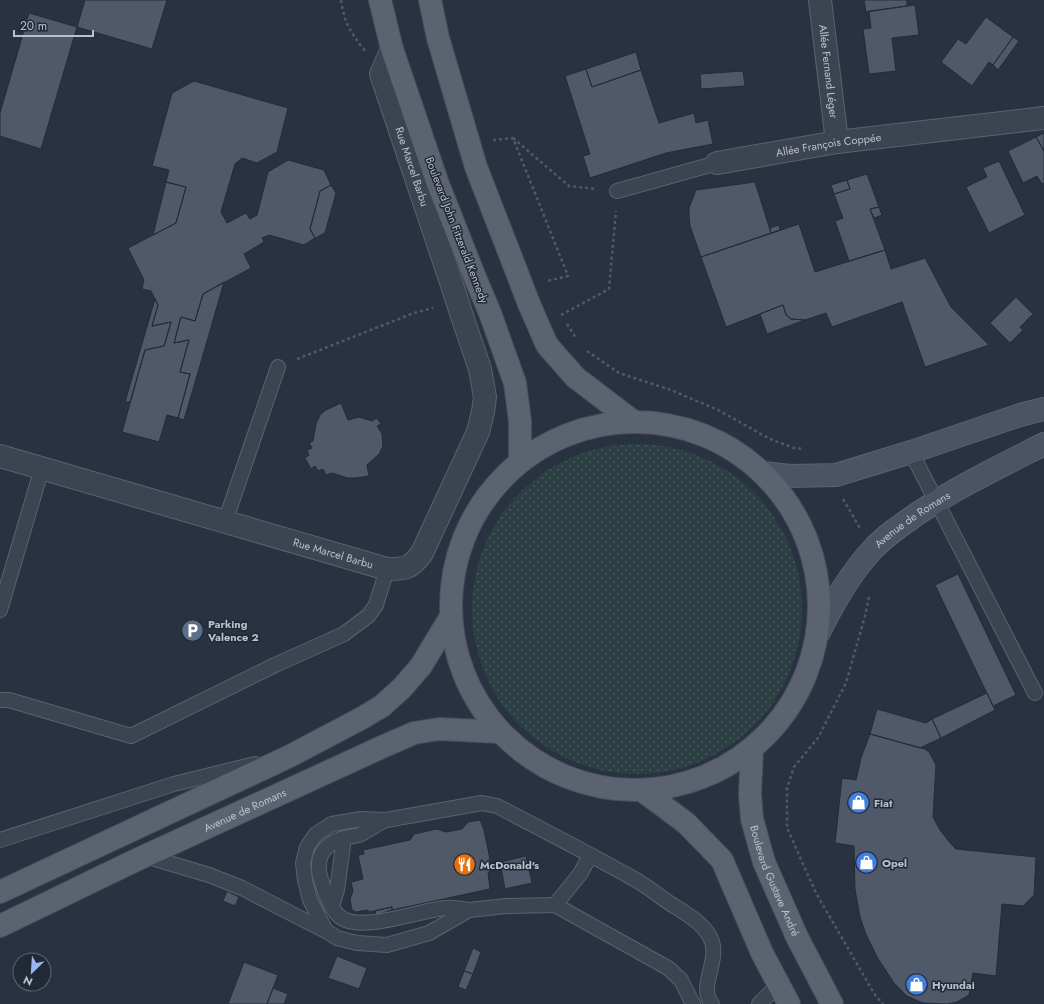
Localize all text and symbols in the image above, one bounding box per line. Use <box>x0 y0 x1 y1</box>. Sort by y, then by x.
scale bar <box>14 12 93 38</box>
text: 20 m <box>20 17 47 35</box>
street label: Allée Fernand Léger <box>815 24 842 120</box>
street label: Rue Marcel Barbu <box>391 125 433 208</box>
street label: Allée François Coppée <box>774 129 882 161</box>
street label: Boulevard John Fitzerald Kennedy <box>422 155 492 306</box>
street label: Avenue de Romans <box>871 487 953 551</box>
street label: Rue Marcel Barbu <box>291 534 375 573</box>
place label: Parking Valence 2 <box>207 616 259 645</box>
parking icon: Parking Valence 2 <box>180 617 206 643</box>
street label: Avenue de Romans <box>201 784 289 836</box>
shop icon: Fiat <box>846 790 872 816</box>
place label: Fiat <box>874 795 893 811</box>
street label: Boulevard Gustave André <box>746 823 804 939</box>
shop icon: Opel <box>853 850 879 876</box>
restaurant icon: McDonald's <box>451 852 477 878</box>
place label: Opel <box>882 855 907 871</box>
place label: McDonald's <box>480 857 539 873</box>
north arrow <box>12 952 52 992</box>
text: N <box>20 972 35 990</box>
shop icon: Hyundai <box>903 972 929 998</box>
place label: Hyundai <box>932 977 975 993</box>

